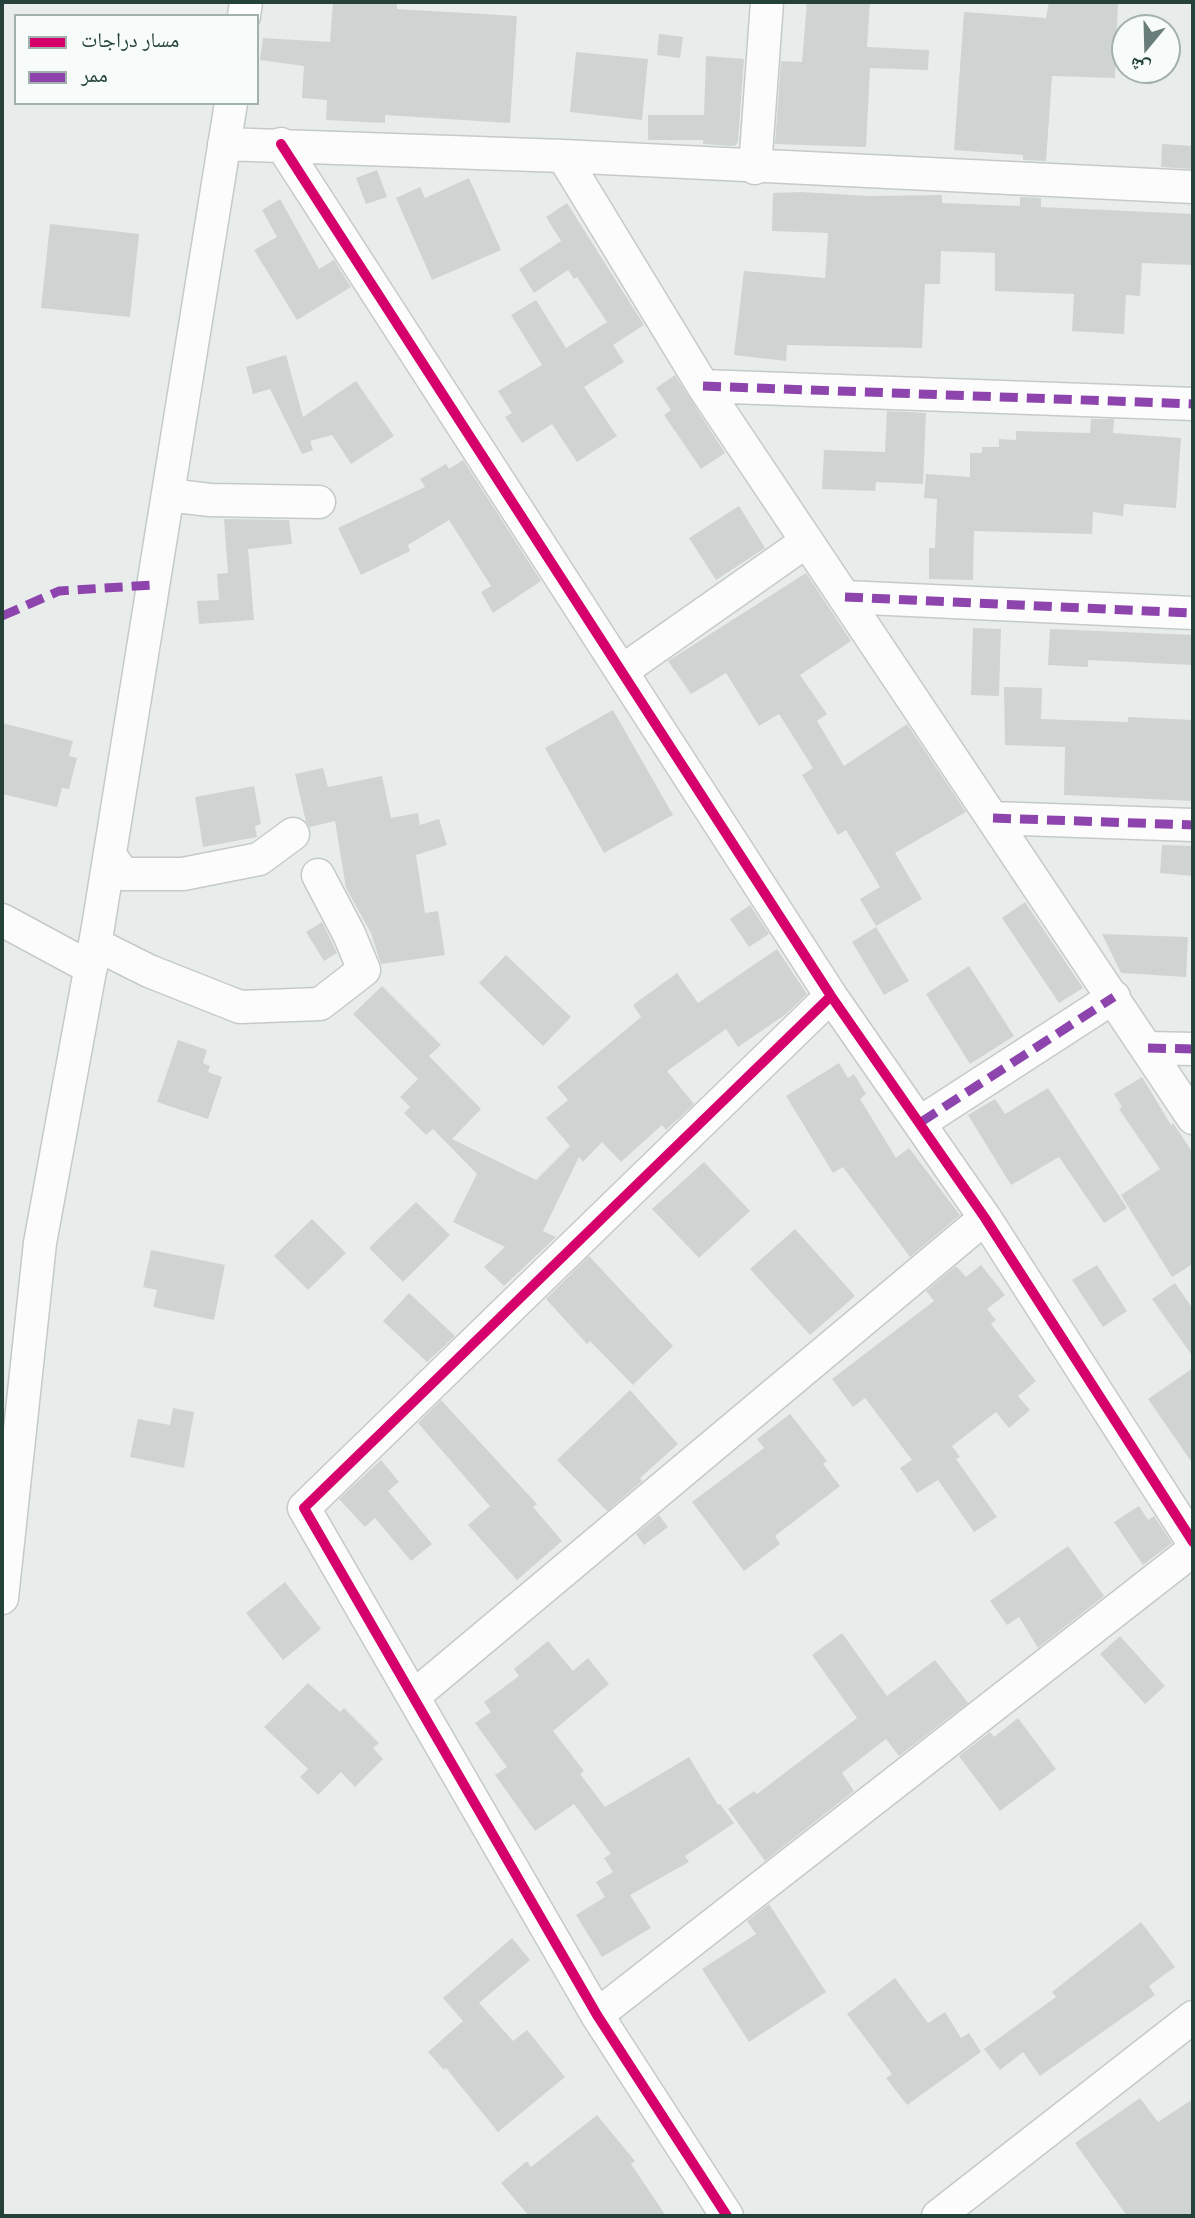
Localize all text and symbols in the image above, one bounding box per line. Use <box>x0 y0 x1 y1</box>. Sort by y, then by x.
legend <box>14 14 259 105</box>
north arrow <box>1111 14 1181 84</box>
text: مسار دراجات <box>81 27 179 51</box>
text: ش <box>1127 53 1153 81</box>
text: ممر <box>81 62 108 86</box>

